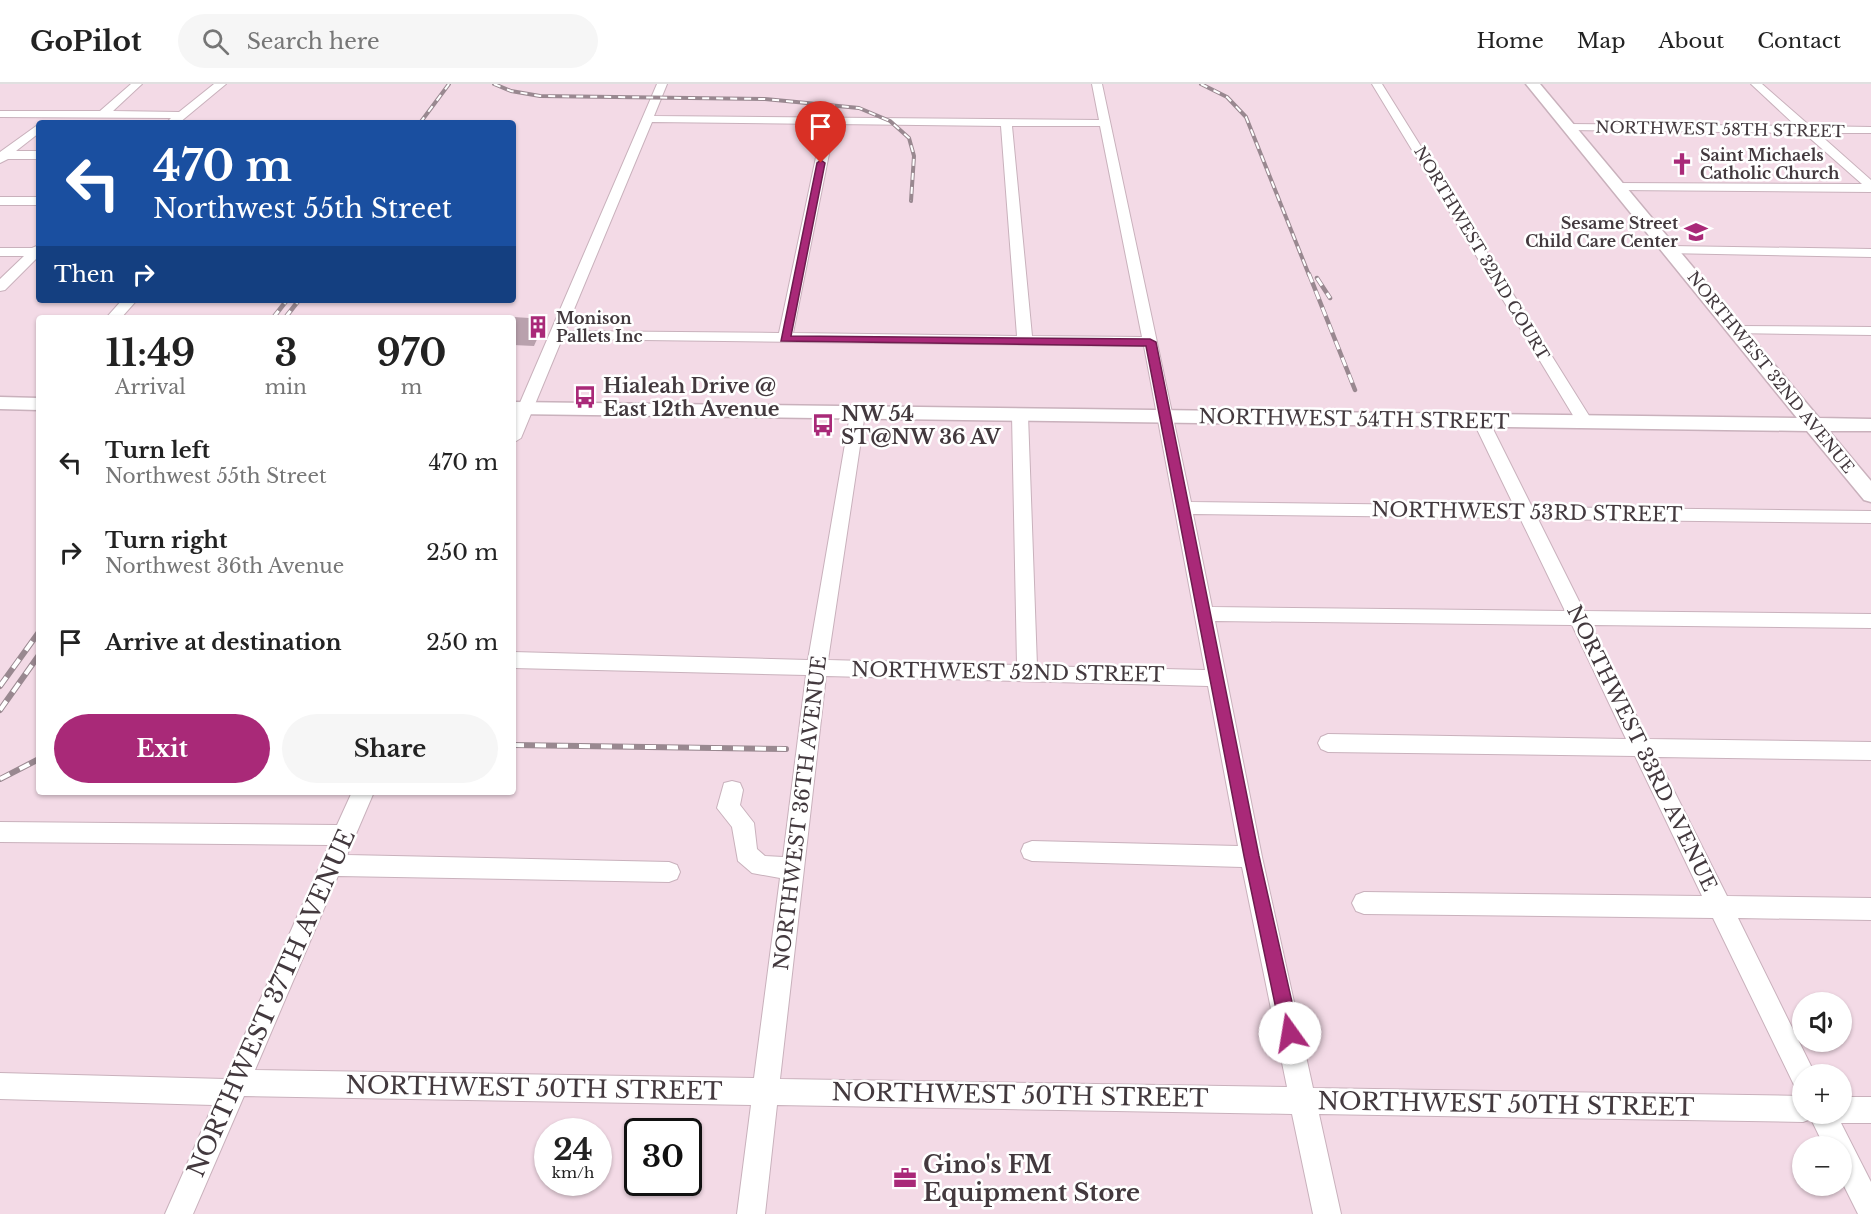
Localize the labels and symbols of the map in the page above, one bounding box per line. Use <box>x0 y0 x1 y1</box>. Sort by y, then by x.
pin <box>795 101 846 163</box>
street label: NORTHWEST 58TH STREET <box>1595 117 1845 141</box>
street label: NORTHWEST 32ND COURT <box>1410 142 1554 364</box>
place label: Saint Michaels Catholic Church <box>1700 145 1840 183</box>
church icon: Saint Michaels Catholic Church <box>1669 151 1695 177</box>
place label: Sesame Street Child Care Center <box>1525 213 1679 251</box>
school or university icon: Sesame Street Child Care Center <box>1683 219 1709 245</box>
street label: NORTHWEST 32ND AVENUE <box>1683 267 1859 477</box>
place label: Monison Pallets Inc <box>556 308 643 346</box>
building icon: Monison Pallets Inc <box>525 314 551 340</box>
place label: Hialeah Drive @ East 12th Avenue <box>603 374 779 421</box>
bus stop icon: Hialeah Drive @ East 12th Avenue <box>572 384 598 410</box>
place label: NW 54 ST@NW 36 AV <box>841 402 1001 449</box>
street label: NORTHWEST 54TH STREET <box>1198 404 1510 434</box>
bus stop icon: NW 54 ST@NW 36 AV <box>810 412 836 438</box>
street label: NORTHWEST 53RD STREET <box>1371 497 1683 527</box>
street label: NORTHWEST 33RD AVENUE <box>1562 601 1722 895</box>
street label: NORTHWEST 36TH AVENUE <box>769 654 831 972</box>
street label: NORTHWEST 52ND STREET <box>851 657 1165 687</box>
street label: NORTHWEST 37TH AVENUE <box>181 825 361 1181</box>
position arrow <box>1258 1001 1322 1065</box>
street label: NORTHWEST 50TH STREET <box>345 1070 723 1106</box>
street label: NORTHWEST 50TH STREET <box>831 1077 1209 1113</box>
street label: NORTHWEST 50TH STREET <box>1317 1086 1695 1122</box>
speed limit sign: 30 <box>624 1118 702 1196</box>
place label: Gino's FM Equipment Store <box>923 1150 1140 1207</box>
office icon: Gino's FM Equipment Store <box>892 1165 918 1191</box>

